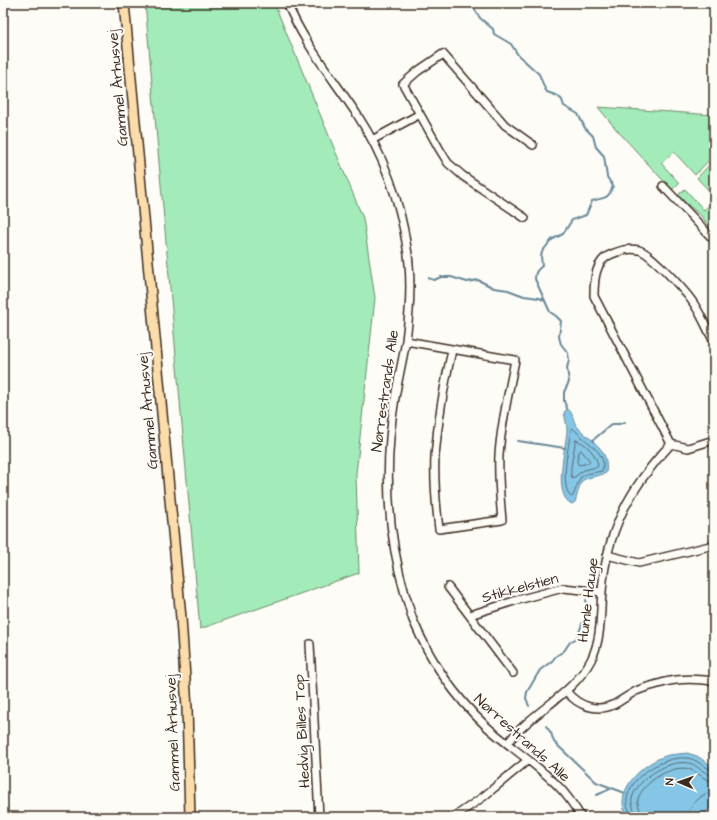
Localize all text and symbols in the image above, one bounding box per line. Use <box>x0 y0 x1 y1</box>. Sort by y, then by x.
street label: Gammel Århusvej <box>102 29 134 147</box>
street label: Nørrestrands Alle <box>366 329 404 453</box>
street label: Gammel Århusvej <box>132 352 164 470</box>
street label: Humle Hauge <box>572 557 605 644</box>
street label: Stikkelstien <box>479 568 561 608</box>
street label: Hedvig Billes Top <box>289 673 316 789</box>
street label: Gammel Århusvej <box>160 674 186 792</box>
street label: Nørrestrands Alle <box>469 689 575 787</box>
north arrow <box>659 762 699 802</box>
text: N <box>662 778 677 785</box>

